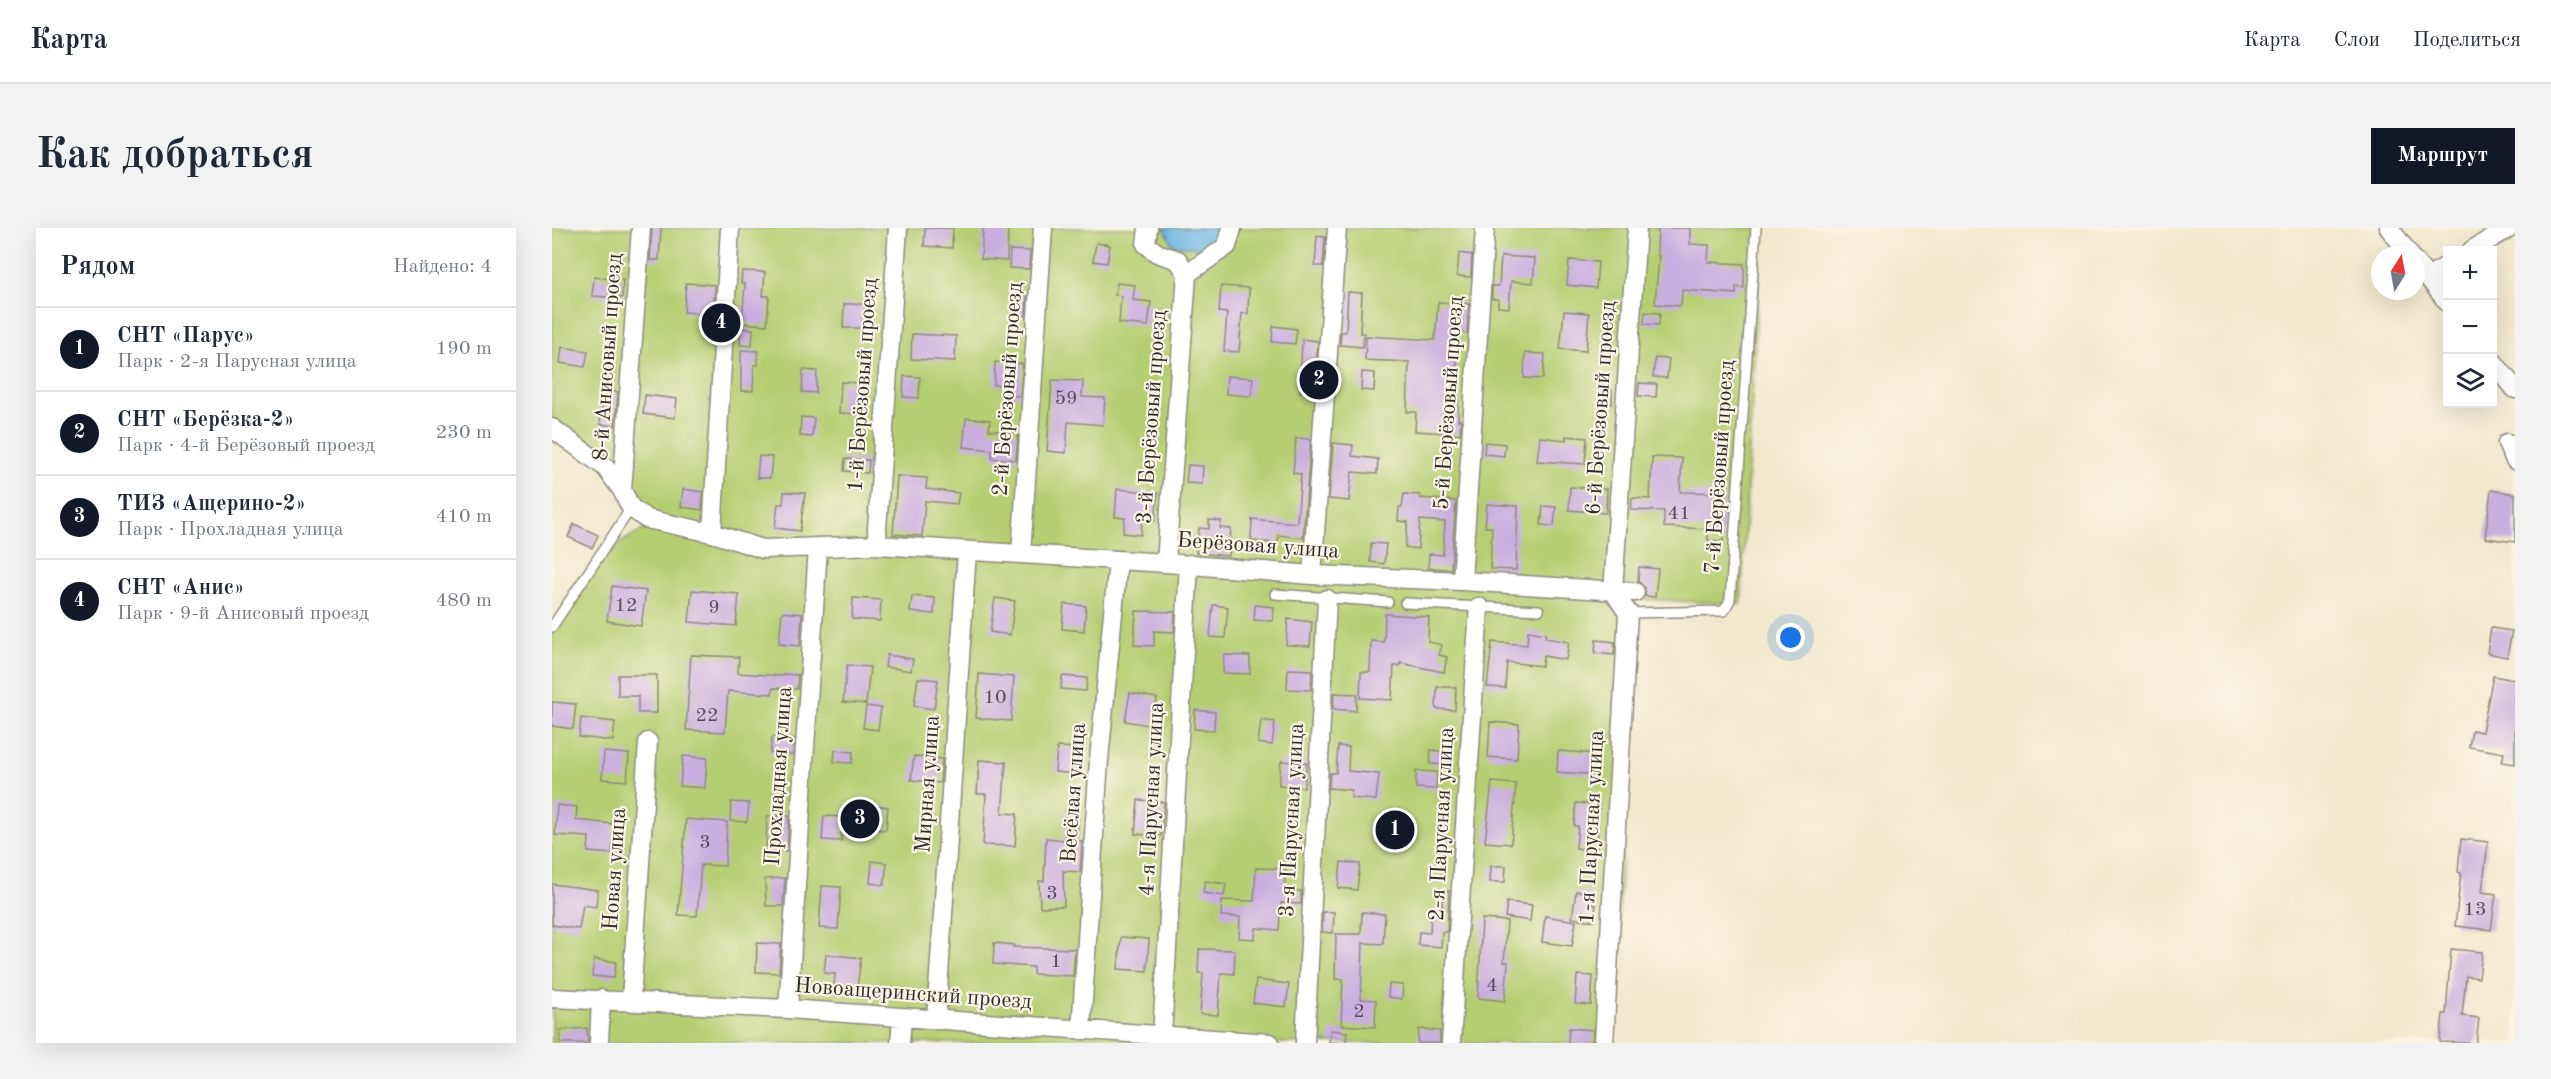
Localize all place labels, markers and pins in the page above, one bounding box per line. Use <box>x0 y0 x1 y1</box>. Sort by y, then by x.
pin: 4 <box>702 300 740 346</box>
pin: 2 <box>1300 358 1338 402</box>
pin: 3 <box>840 796 880 842</box>
pin: 1 <box>1376 808 1414 852</box>

